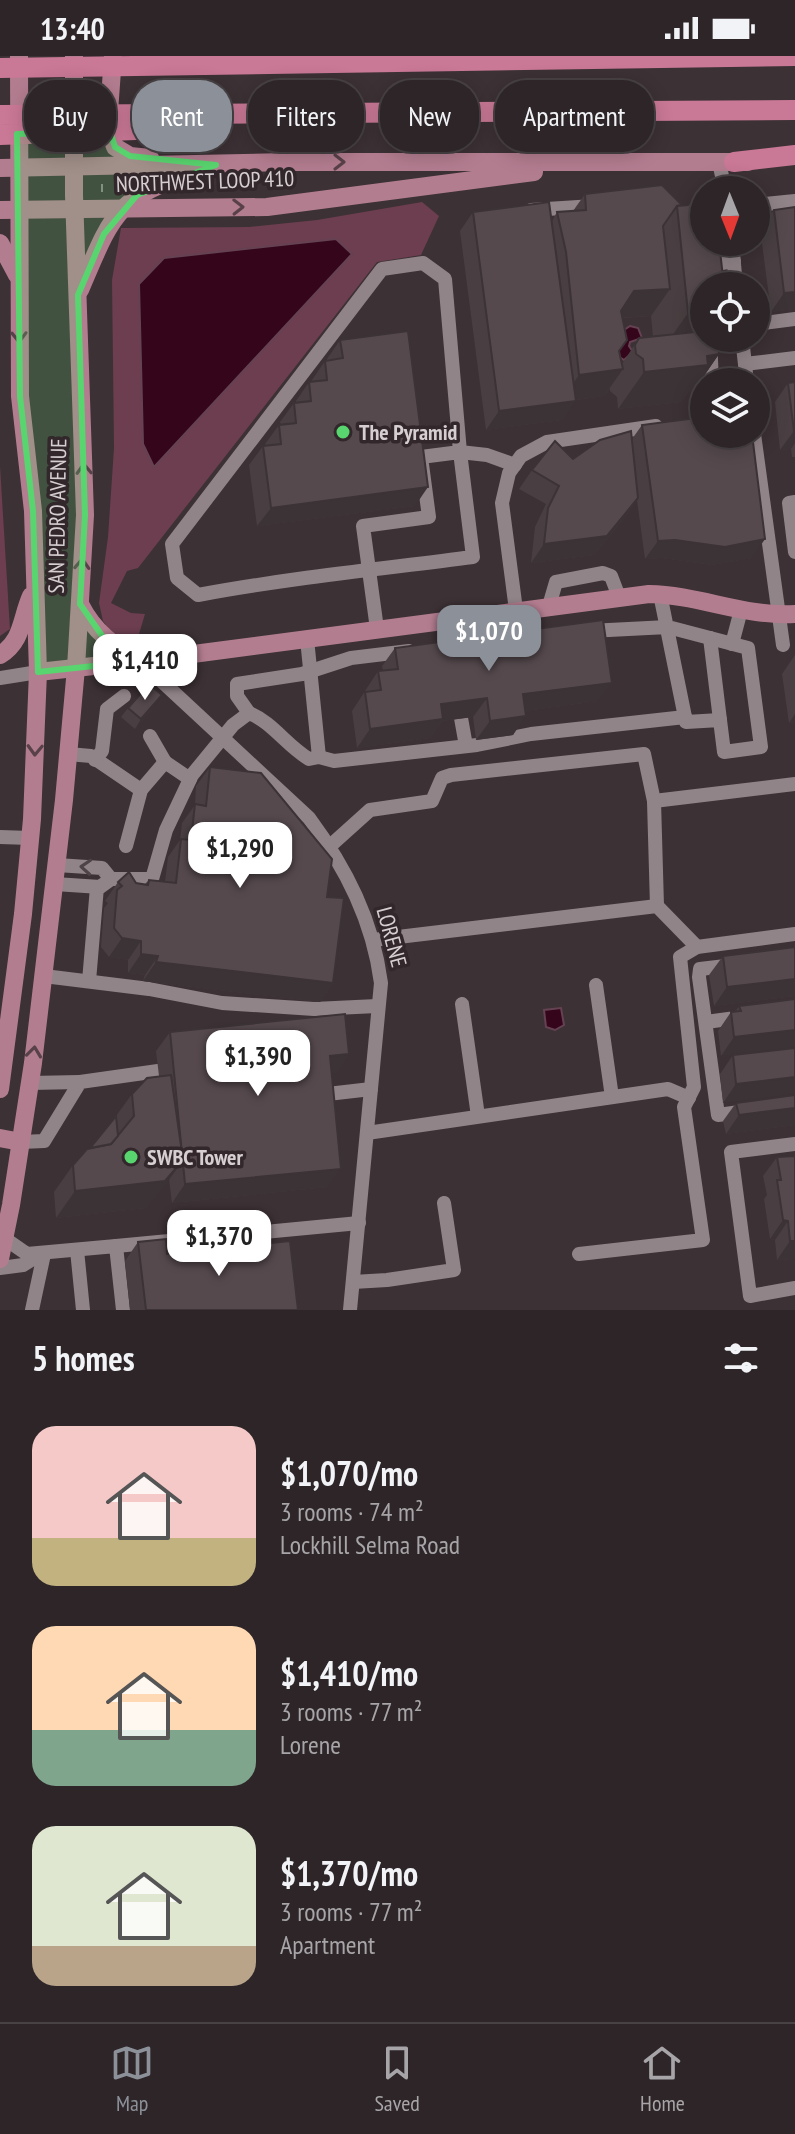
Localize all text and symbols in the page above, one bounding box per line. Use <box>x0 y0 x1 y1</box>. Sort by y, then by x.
text: 13:40 <box>40 9 105 48</box>
chip: Buy <box>24 80 116 152</box>
chip: Rent <box>132 80 232 152</box>
chip: Filters <box>248 80 364 152</box>
chip: New <box>380 80 479 152</box>
chip: Apartment <box>495 80 654 152</box>
one-way arrow <box>333 153 346 171</box>
street label: NORTHWEST LOOP 410 <box>116 164 295 198</box>
north arrow <box>690 176 770 256</box>
map controls <box>690 176 770 448</box>
one-way arrow <box>232 199 245 216</box>
button: locate <box>690 272 770 352</box>
one-way arrow <box>10 331 28 344</box>
button: layers <box>690 368 770 448</box>
place label: The Pyramid <box>359 418 458 446</box>
marker: The Pyramid <box>334 423 352 441</box>
street label: SAN PEDRO AVENUE <box>42 438 72 594</box>
one-way arrow <box>75 463 92 475</box>
one-way arrow <box>73 557 90 570</box>
pin: $1,070 <box>424 605 554 673</box>
text: $1,070 <box>455 614 523 647</box>
pin: $1,410 <box>80 634 210 702</box>
text: $1,410 <box>111 643 179 676</box>
one-way arrow <box>26 744 43 757</box>
pin: $1,290 <box>175 822 305 890</box>
text: $1,290 <box>206 831 274 864</box>
one-way arrow <box>80 859 93 876</box>
street label: LORENE <box>371 904 413 970</box>
pin: $1,390 <box>193 1030 323 1098</box>
text: $1,390 <box>224 1039 292 1072</box>
one-way arrow <box>25 1045 42 1059</box>
place label: SWBC Tower <box>147 1143 244 1171</box>
marker: SWBC Tower <box>122 1148 140 1166</box>
pin: $1,370 <box>154 1210 284 1278</box>
text: $1,370 <box>185 1219 253 1252</box>
text: 5 homes <box>32 1336 135 1380</box>
icon: filters <box>719 1336 763 1380</box>
text: $1,070/mo <box>280 1451 418 1495</box>
icon: home <box>96 1458 192 1554</box>
text: 3 rooms · 74 m² <box>280 1495 424 1528</box>
text: Lockhill Selma Road <box>280 1528 460 1561</box>
text: $1,410/mo <box>280 1651 418 1695</box>
icon: home <box>96 1658 192 1754</box>
text: 3 rooms · 77 m² <box>280 1695 422 1728</box>
text: Lorene <box>280 1728 341 1761</box>
text: $1,370/mo <box>280 1851 418 1895</box>
icon: home <box>96 1858 192 1954</box>
text: 3 rooms · 77 m² <box>280 1895 422 1928</box>
text: Apartment <box>280 1928 375 1961</box>
tab: Map <box>110 2041 154 2117</box>
tab: Saved <box>374 2041 420 2117</box>
tab: Home <box>640 2041 685 2117</box>

